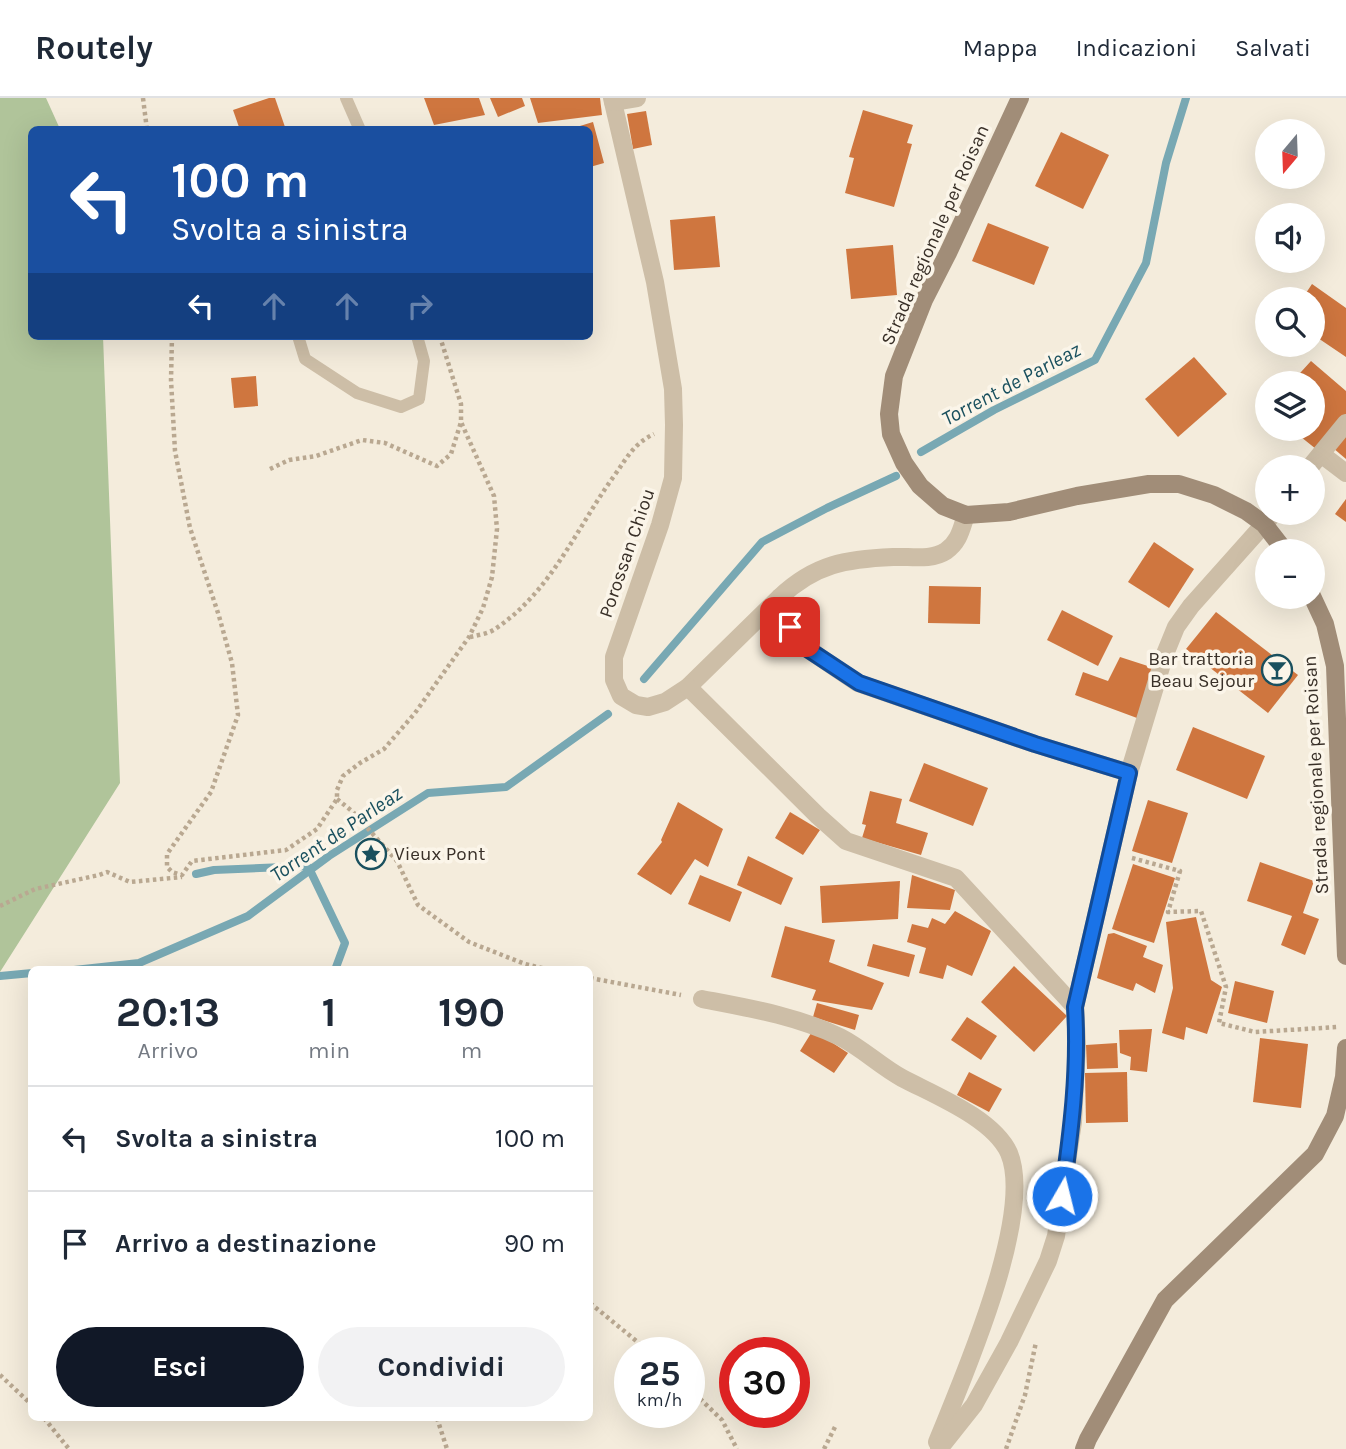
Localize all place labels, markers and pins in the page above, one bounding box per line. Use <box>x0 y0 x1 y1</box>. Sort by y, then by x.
pin <box>760 597 820 657</box>
place label: Bar trattoria Beau Sejour <box>1148 648 1254 692</box>
bar icon: Bar trattoria Beau Sejour <box>1260 653 1294 687</box>
place icon: Vieux Pont <box>354 837 388 871</box>
place label: Vieux Pont <box>394 843 485 865</box>

